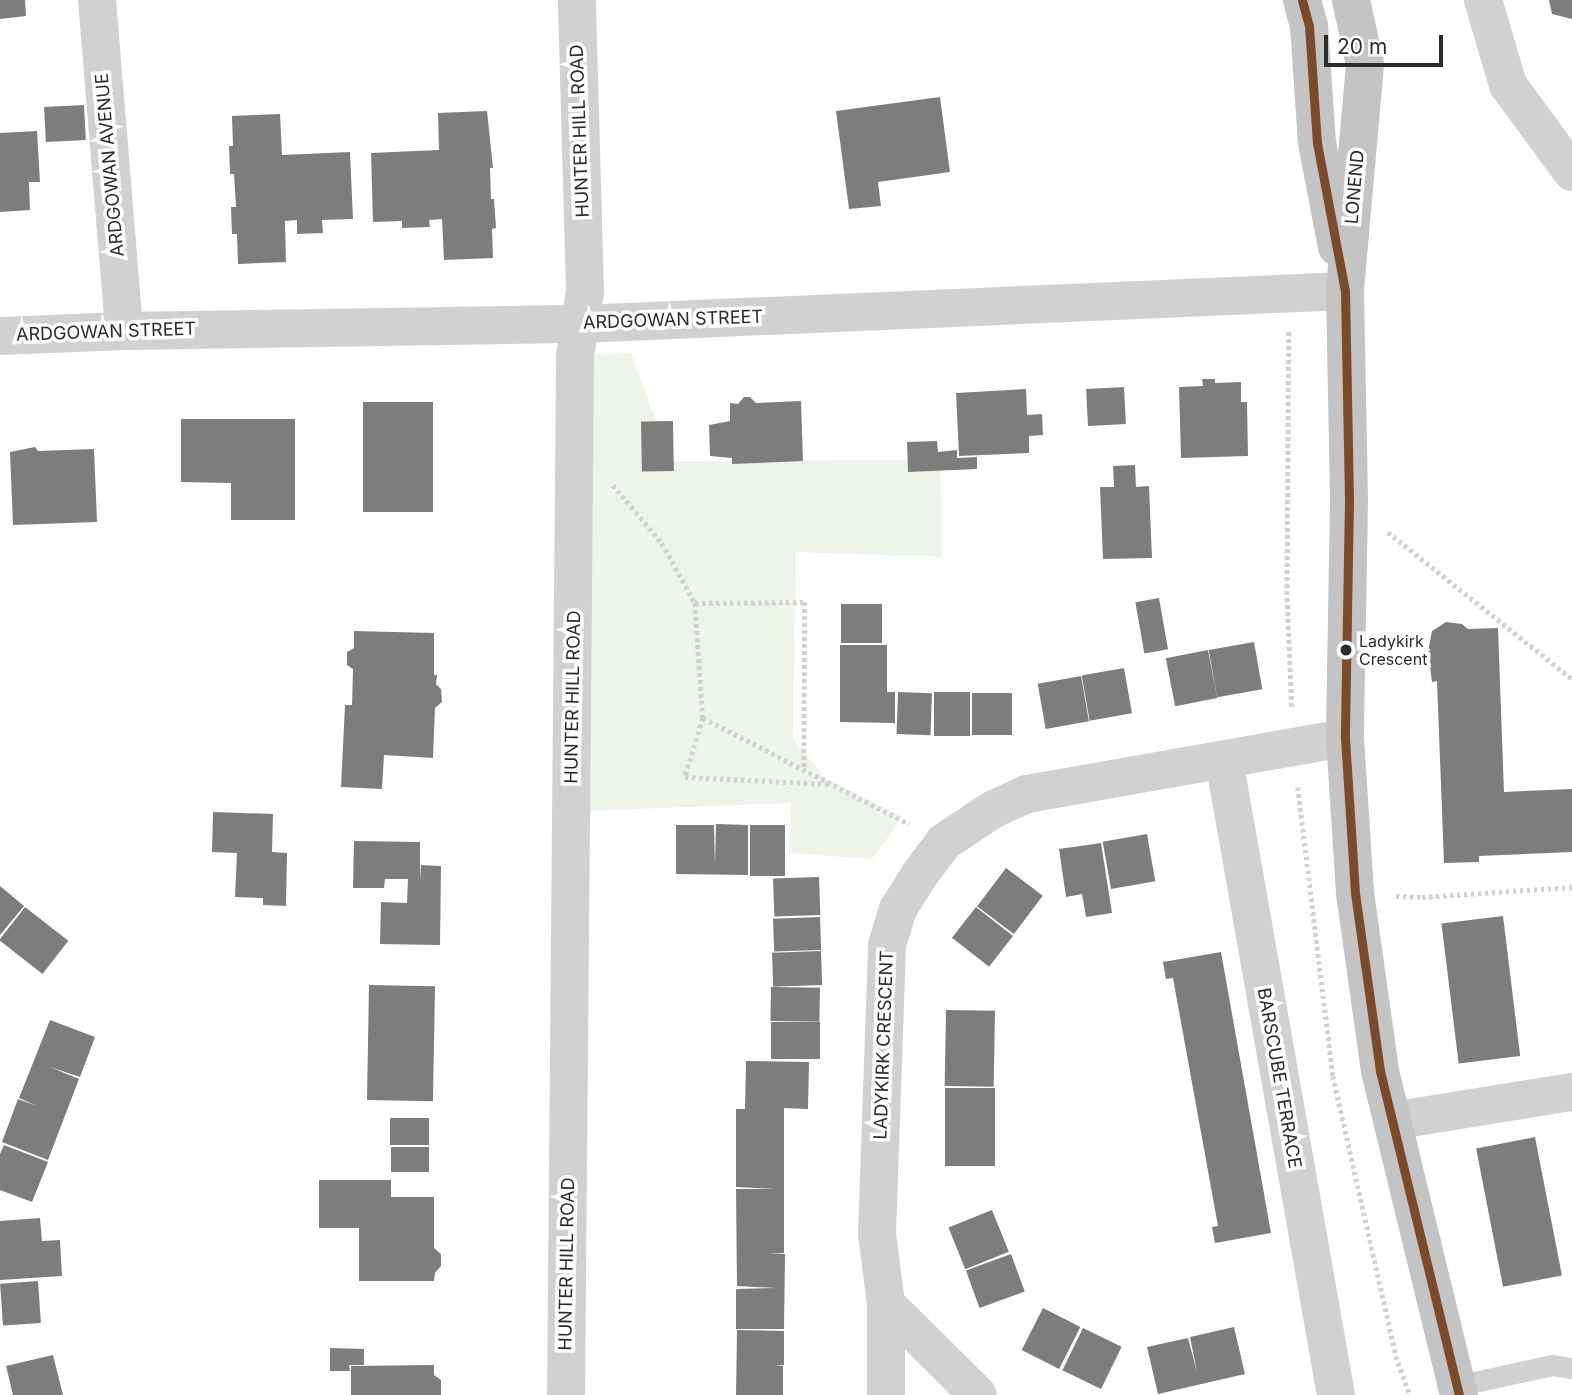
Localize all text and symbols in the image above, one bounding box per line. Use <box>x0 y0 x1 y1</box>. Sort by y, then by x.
scale bar <box>1327 21 1446 65</box>
text: 20 m <box>1337 34 1387 59</box>
street label: HUNTER HILL ROAD <box>566 44 594 218</box>
street label: ARDGOWAN AVENUE <box>91 72 129 258</box>
street label: LONEND <box>1341 149 1369 225</box>
street label: ARDGOWAN STREET <box>583 306 763 334</box>
street label: ARDGOWAN STREET <box>16 318 196 346</box>
street label: HUNTER HILL ROAD <box>561 610 585 784</box>
place label: Ladykirk Crescent <box>1359 631 1427 669</box>
marker: Ladykirk Crescent <box>1339 643 1353 657</box>
street label: LADYKIRK CRESCENT <box>870 950 898 1140</box>
street label: BARSCUBE TERRACE <box>1252 986 1306 1170</box>
street label: HUNTER HILL ROAD <box>555 1177 579 1351</box>

